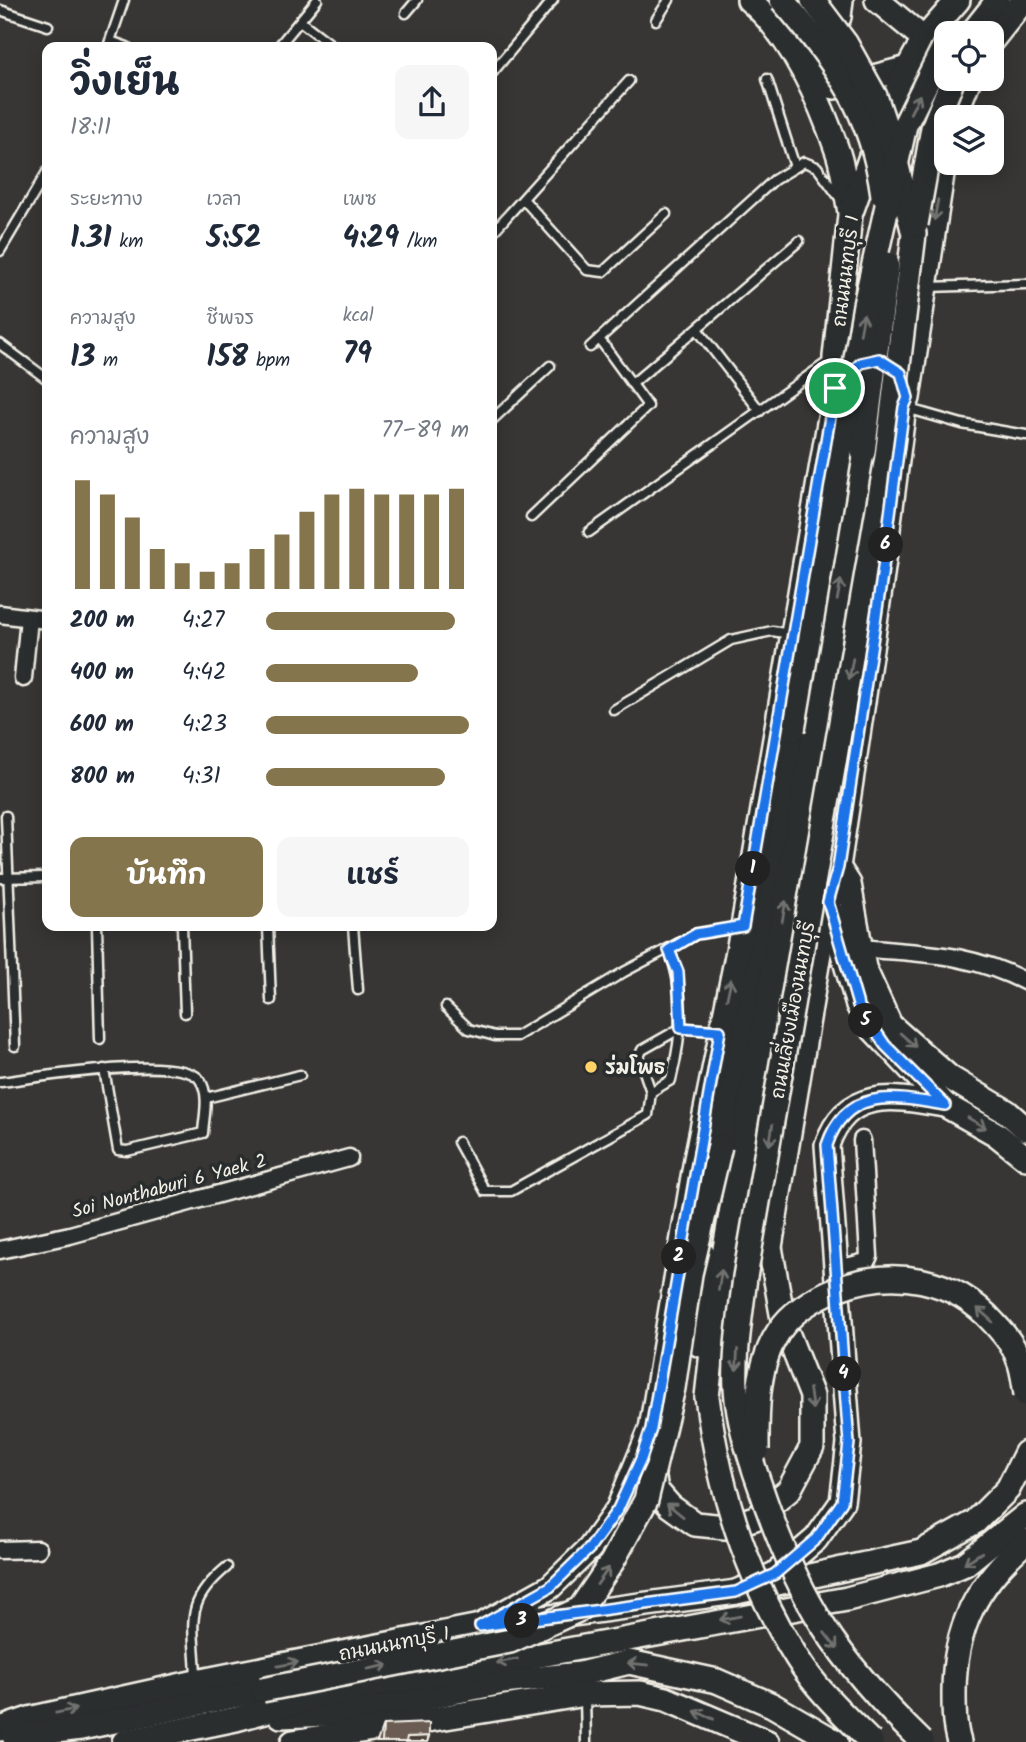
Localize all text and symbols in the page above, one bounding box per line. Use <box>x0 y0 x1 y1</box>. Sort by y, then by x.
map controls <box>934 21 1004 175</box>
button: locate <box>934 21 1004 91</box>
text: วิ่งเย็น <box>70 54 179 114</box>
button: share <box>395 65 469 139</box>
one-way arrow <box>909 94 923 115</box>
button: layers <box>934 105 1004 175</box>
text: 18:11 <box>70 110 111 146</box>
text: ระยะทาง <box>70 185 143 215</box>
text: เวลา <box>206 185 241 215</box>
text: เพซ <box>343 185 377 215</box>
one-way arrow <box>929 198 942 221</box>
street label: ถนนนนทบุรี 1 <box>825 214 869 329</box>
text: 1.31 <box>70 215 112 263</box>
text: 5:52 <box>206 215 262 263</box>
text: 4:29 <box>343 215 399 263</box>
text: km <box>112 227 143 257</box>
text: /km <box>399 227 437 257</box>
text: kcal <box>343 301 374 331</box>
text: ความสูง <box>70 304 136 334</box>
text: ชีพจร <box>206 304 254 334</box>
one-way arrow <box>856 313 869 336</box>
text: 79 <box>343 331 372 379</box>
text: 13 <box>70 334 95 382</box>
text: 158 <box>206 334 248 382</box>
text: m <box>95 346 118 376</box>
text: bpm <box>248 346 290 376</box>
pin <box>805 358 865 418</box>
icon: arrive <box>816 369 854 407</box>
text: 77–89 m <box>381 413 469 449</box>
text: ความสูง <box>70 420 149 456</box>
pin: 6 <box>868 528 903 562</box>
text: 6 <box>880 529 891 559</box>
one-way arrow <box>833 580 846 602</box>
text: 200 m <box>70 603 135 639</box>
text: 4:27 <box>182 603 224 639</box>
text: 400 m <box>70 655 134 691</box>
text: 4:42 <box>182 655 226 691</box>
one-way arrow <box>843 657 857 680</box>
text: 600 m <box>70 707 134 743</box>
text: 4:23 <box>182 707 227 743</box>
text: 800 m <box>70 759 135 795</box>
text: 4:31 <box>182 759 221 795</box>
button: บันทึก <box>70 837 263 917</box>
button: แชร์ <box>277 837 469 917</box>
pin: 1 <box>736 852 770 886</box>
text: 1 <box>750 853 755 883</box>
one-way arrow <box>778 900 791 923</box>
street label: ถนนเลี่ยงเมืองนนทบุรี <box>760 919 824 1101</box>
one-way arrow <box>723 978 737 1001</box>
pin: 5 <box>848 1004 884 1038</box>
text: 5 <box>861 1005 870 1035</box>
one-way arrow <box>898 1032 916 1048</box>
place label: ร่มโพธ <box>605 1054 666 1084</box>
marker: ร่มโพธ <box>583 1059 599 1075</box>
one-way arrow <box>966 1116 986 1130</box>
one-way arrow <box>764 1123 777 1146</box>
street label: Soi Nonthaburi 6 Yaek 2 <box>69 1146 270 1227</box>
pin: 2 <box>662 1240 696 1274</box>
text: 2 <box>673 1241 684 1271</box>
one-way arrow <box>714 1269 727 1292</box>
one-way arrow <box>977 1306 994 1323</box>
one-way arrow <box>730 1348 743 1371</box>
pin: 4 <box>826 1356 862 1392</box>
text: 4 <box>838 1358 849 1388</box>
one-way arrow <box>804 1387 817 1410</box>
one-way arrow <box>667 1502 685 1517</box>
one-way arrow <box>964 1551 984 1565</box>
one-way arrow <box>596 1567 610 1586</box>
pin: 3 <box>504 1604 540 1638</box>
text: 3 <box>516 1605 527 1635</box>
one-way arrow <box>719 1612 742 1625</box>
street label: ถนนนนทบุรี 1 <box>336 1620 452 1670</box>
one-way arrow <box>824 1631 839 1650</box>
one-way arrow <box>496 1654 519 1668</box>
one-way arrow <box>276 1657 299 1670</box>
one-way arrow <box>627 1658 650 1671</box>
one-way arrow <box>366 1660 389 1673</box>
one-way arrow <box>54 1704 77 1718</box>
one-way arrow <box>694 1708 716 1721</box>

